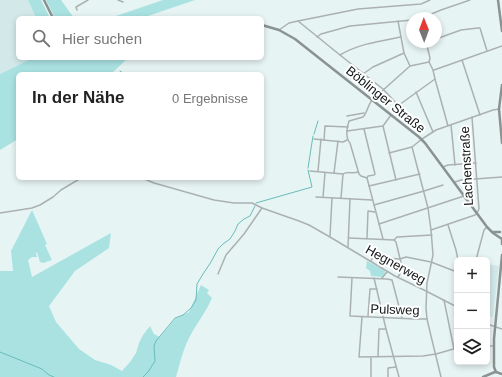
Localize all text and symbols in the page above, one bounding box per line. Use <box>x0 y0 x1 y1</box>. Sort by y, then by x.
north arrow <box>406 12 442 48</box>
search box <box>16 16 264 60</box>
icon: search <box>30 27 52 49</box>
text: Hier suchen <box>62 30 142 47</box>
street label: Böblinger Straße <box>343 63 428 136</box>
text: In der Nähe <box>32 88 125 107</box>
text: 0 Ergebnisse <box>172 91 248 106</box>
street label: Lachenstraße <box>457 126 476 206</box>
street label: Hegnerweg <box>363 242 428 287</box>
map controls <box>454 257 490 365</box>
button: + <box>454 257 490 293</box>
button: − <box>454 293 490 329</box>
street label: Pulsweg <box>370 301 420 318</box>
button: layers <box>454 329 490 365</box>

